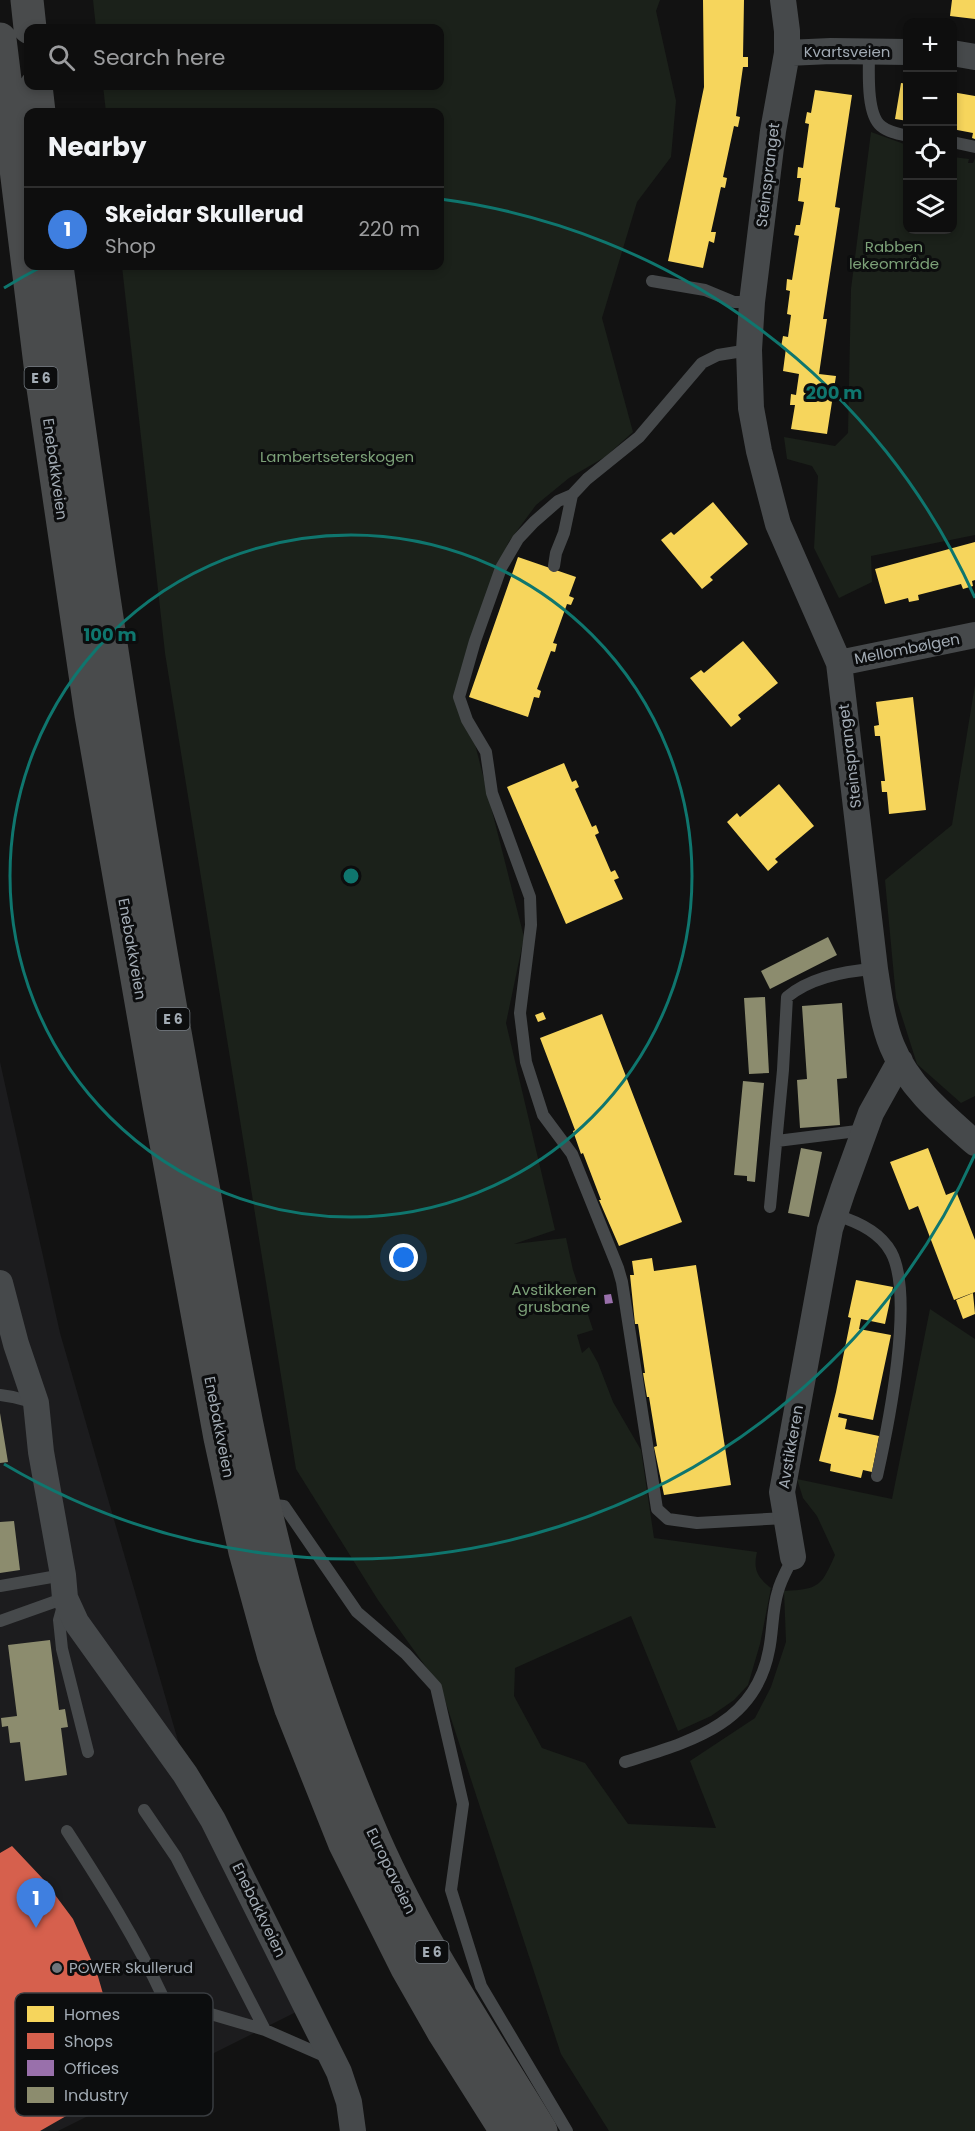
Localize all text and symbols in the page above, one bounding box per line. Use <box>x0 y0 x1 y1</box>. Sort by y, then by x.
map controls <box>903 18 957 234</box>
button: + <box>903 18 957 72</box>
search box <box>24 24 444 90</box>
icon: search <box>45 41 78 74</box>
street label: Kvartsveien <box>804 41 890 62</box>
text: Search here <box>93 42 226 73</box>
button: − <box>903 72 957 126</box>
street label: Steinspranget <box>751 122 784 228</box>
button: locate <box>903 126 957 180</box>
text: Nearby <box>48 129 146 165</box>
button: layers <box>903 180 957 234</box>
text: Skeidar Skullerud <box>105 199 304 230</box>
text: 1 <box>64 215 71 243</box>
text: 220 m <box>359 215 420 243</box>
text: Shop <box>105 232 156 260</box>
park label: Rabben lekeområde <box>849 236 939 274</box>
road number: E 6 <box>24 367 57 389</box>
text: 200 m <box>806 380 862 405</box>
street label: Enebakkveien <box>38 417 73 521</box>
park label: Lambertseterskogen <box>260 446 414 467</box>
text: 100 m <box>83 622 137 647</box>
street label: Mellombølgen <box>852 628 961 669</box>
street label: Steinspranget <box>833 703 866 809</box>
centre of rings <box>341 866 361 886</box>
street label: Enebakkveien <box>113 897 152 1001</box>
road number: E 6 <box>156 1008 190 1030</box>
your location <box>389 1243 418 1272</box>
park label: Avstikkeren grusbane <box>512 1279 596 1317</box>
street label: Enebakkveien <box>199 1375 240 1479</box>
street label: Avstikkeren <box>773 1403 808 1490</box>
street label: Europaveien <box>362 1824 421 1917</box>
street label: Enebakkveien <box>228 1859 291 1961</box>
pin: 1 <box>16 1878 56 1928</box>
road number: E 6 <box>416 1941 448 1963</box>
place label: POWER Skullerud <box>69 1957 193 1978</box>
marker: POWER Skullerud <box>50 1961 64 1975</box>
legend <box>15 1993 213 2116</box>
text: Homes <box>64 2003 120 2026</box>
text: Shops <box>64 2030 113 2053</box>
text: Offices <box>64 2057 119 2080</box>
text: Industry <box>64 2084 128 2107</box>

